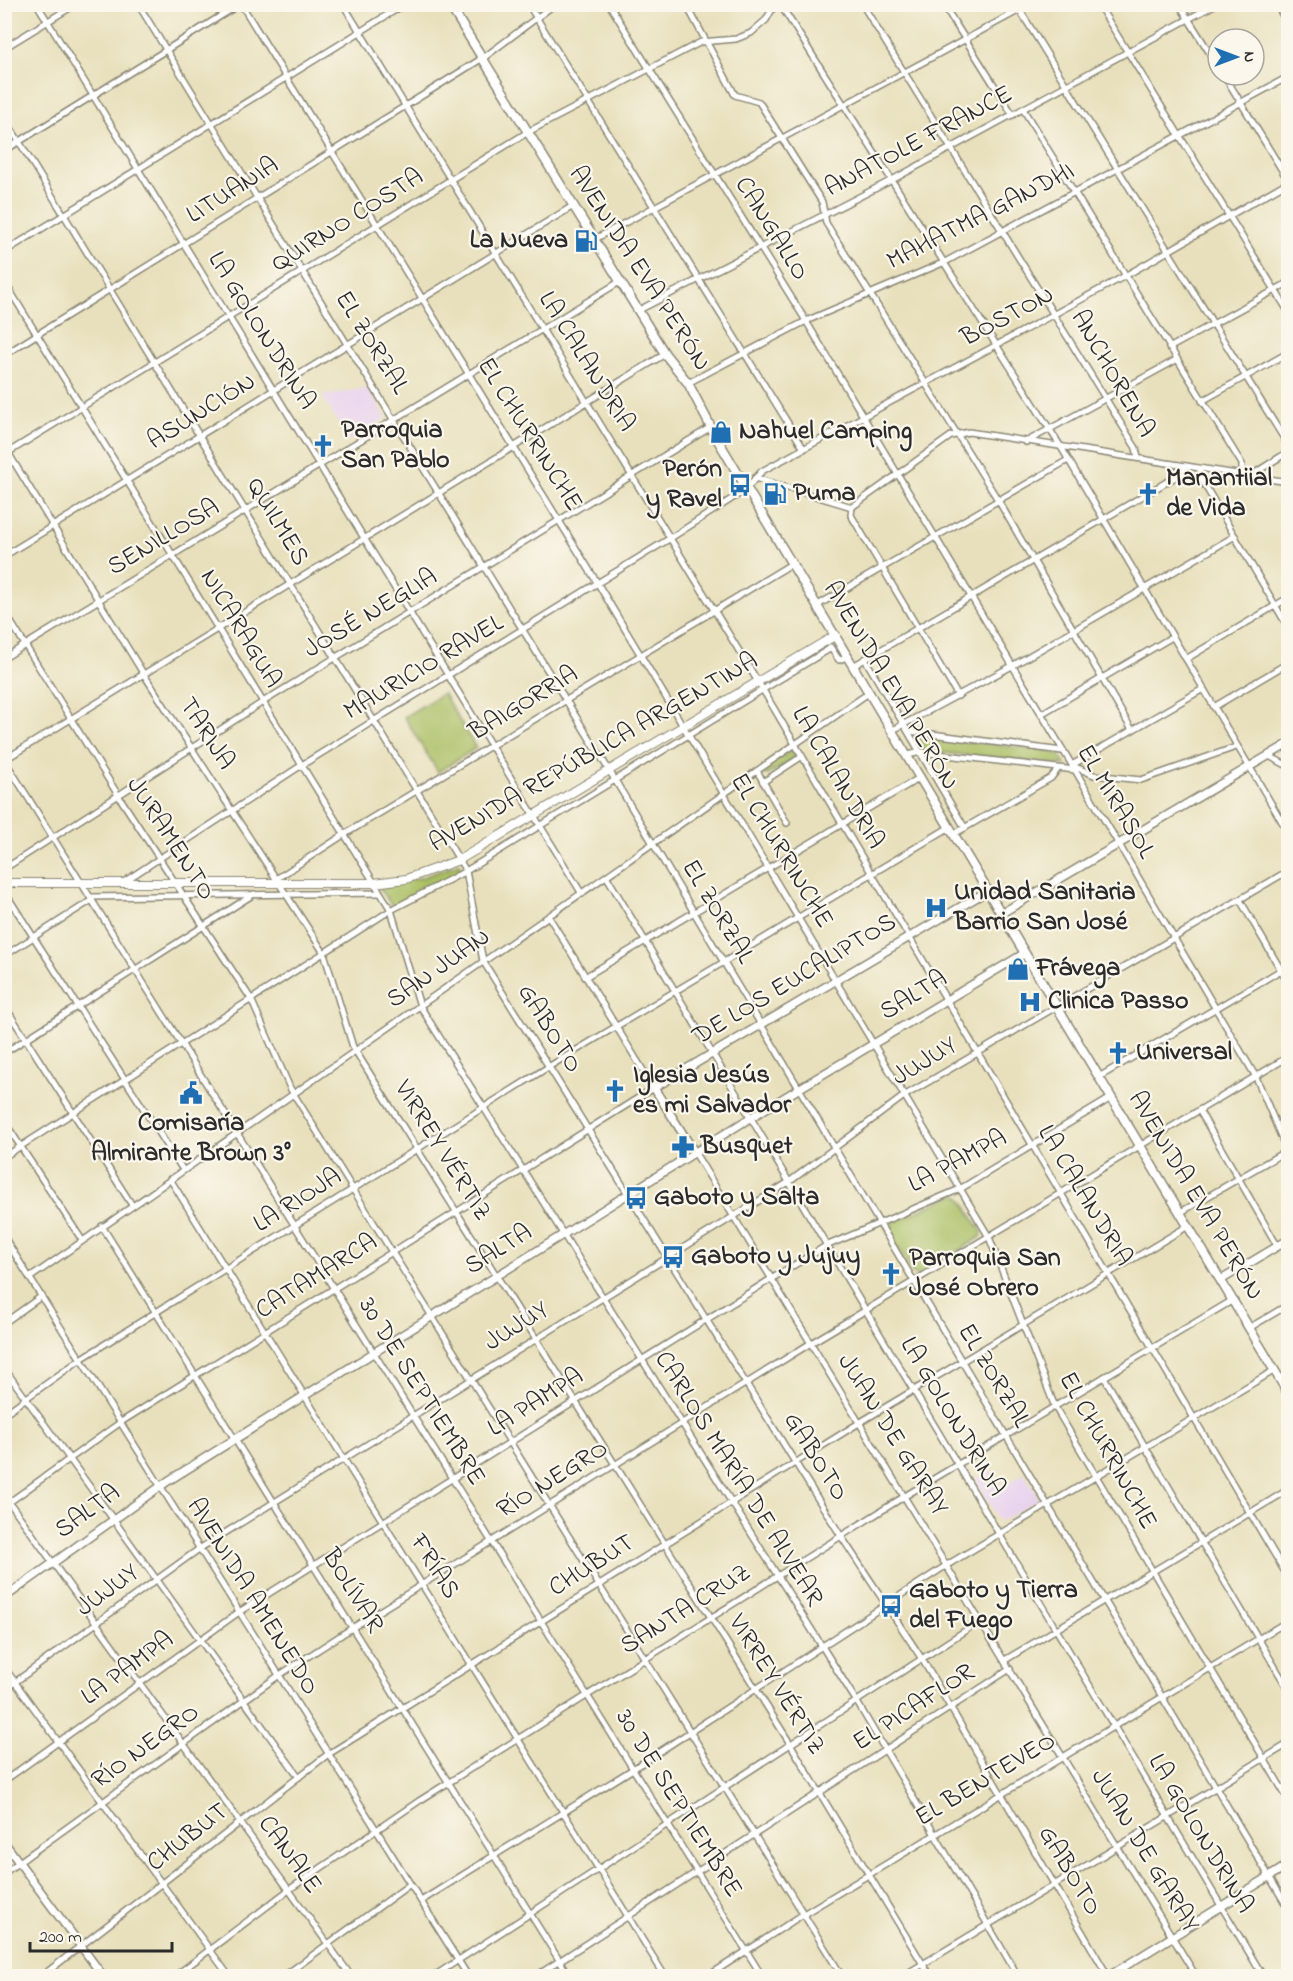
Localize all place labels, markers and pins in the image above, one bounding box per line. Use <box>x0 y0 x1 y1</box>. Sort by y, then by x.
place label: La Nueva <box>470 222 568 260</box>
fuel station icon: La Nueva <box>573 228 599 254</box>
place label: Parroquia San Pablo <box>341 412 449 480</box>
place label: Nahuel Camping <box>739 413 912 452</box>
shop icon: Nahuel Camping <box>708 419 734 445</box>
church icon: Parroquia San Pablo <box>310 433 336 459</box>
place label: Perón y Ravel <box>646 451 722 519</box>
place label: Manantiial de Vida <box>1166 460 1272 528</box>
bus stop icon: Perón y Ravel <box>727 472 753 498</box>
place label: Puma <box>793 475 856 513</box>
fuel station icon: Puma <box>762 481 788 507</box>
church icon: Manantiial de Vida <box>1135 481 1161 507</box>
place label: Unidad Sanitaria Barrio San José <box>953 874 1135 942</box>
hospital icon: Unidad Sanitaria Barrio San José <box>923 895 949 921</box>
place label: Frávega <box>1034 950 1120 989</box>
shop icon: Frávega <box>1005 956 1031 982</box>
place label: Clinica Passo <box>1048 983 1188 1021</box>
hospital icon: Clinica Passo <box>1017 989 1043 1015</box>
place label: Universal <box>1136 1034 1232 1072</box>
church icon: Universal <box>1105 1040 1131 1066</box>
place label: Iglesia Jesús es mi Salvador <box>633 1057 792 1125</box>
church icon: Iglesia Jesús es mi Salvador <box>602 1078 628 1104</box>
public building icon: Comisaría Almirante Brown 3° <box>178 1080 204 1106</box>
place label: Comisaría Almirante Brown 3° <box>91 1105 291 1173</box>
place label: Busquet <box>700 1128 793 1166</box>
pharmacy icon: Busquet <box>670 1134 696 1160</box>
place label: Gaboto y Salta <box>654 1179 819 1217</box>
bus stop icon: Gaboto y Salta <box>623 1185 649 1211</box>
place label: Gaboto y Jujuy <box>691 1238 860 1276</box>
place label: Parroquia San José Obrero <box>909 1240 1061 1308</box>
bus stop icon: Gaboto y Jujuy <box>660 1244 686 1270</box>
church icon: Parroquia San José Obrero <box>878 1261 904 1287</box>
place label: Gaboto y Tierra del Fuego <box>909 1572 1078 1641</box>
bus stop icon: Gaboto y Tierra del Fuego <box>878 1593 904 1619</box>

